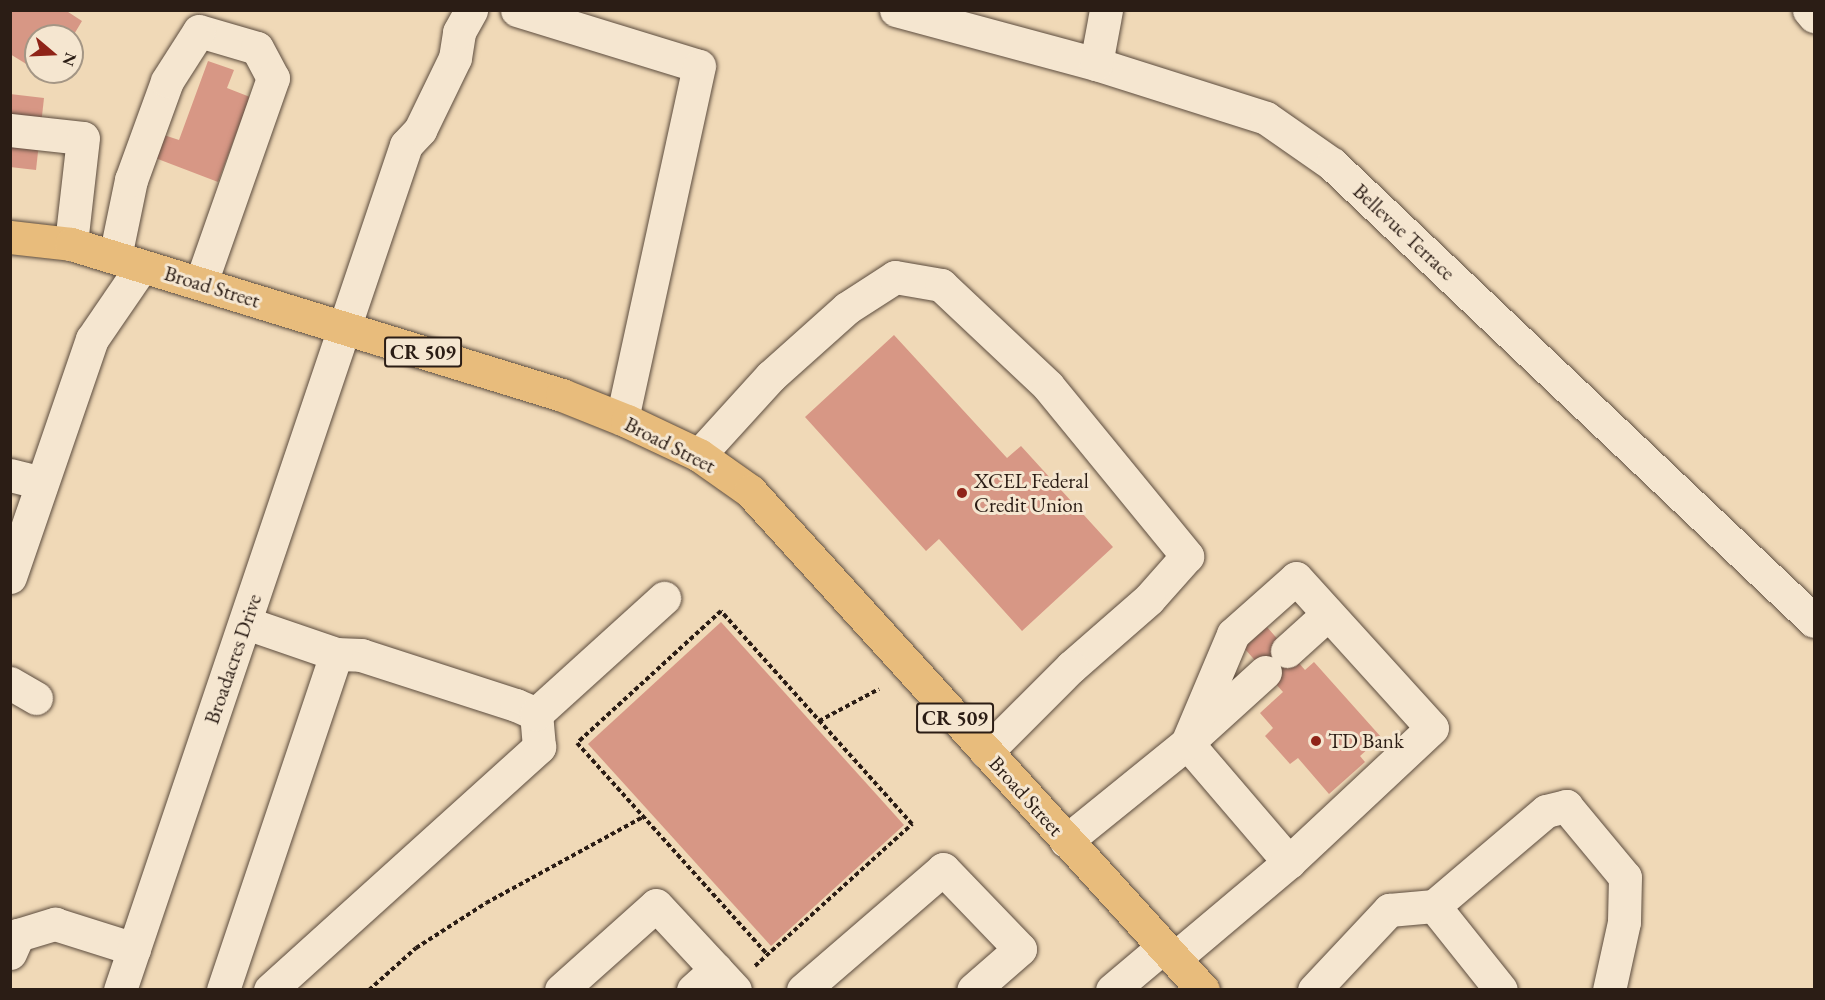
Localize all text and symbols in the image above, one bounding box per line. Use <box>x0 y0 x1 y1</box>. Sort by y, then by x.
north arrow <box>24 24 84 84</box>
text: N <box>58 50 82 69</box>
street label: Bellevue Terrace <box>1348 178 1460 286</box>
street label: Broad Street <box>161 261 263 313</box>
road number: CR 509 <box>384 335 462 369</box>
street label: Broad Street <box>620 411 720 479</box>
place label: XCEL Federal Credit Union <box>974 468 1089 518</box>
marker: XCEL Federal Credit Union <box>955 486 969 500</box>
street label: Broadacres Drive <box>199 591 267 727</box>
road number: CR 509 <box>916 701 994 735</box>
place label: TD Bank <box>1328 728 1404 754</box>
marker: TD Bank <box>1309 734 1323 748</box>
street label: Broad Street <box>984 751 1068 841</box>

